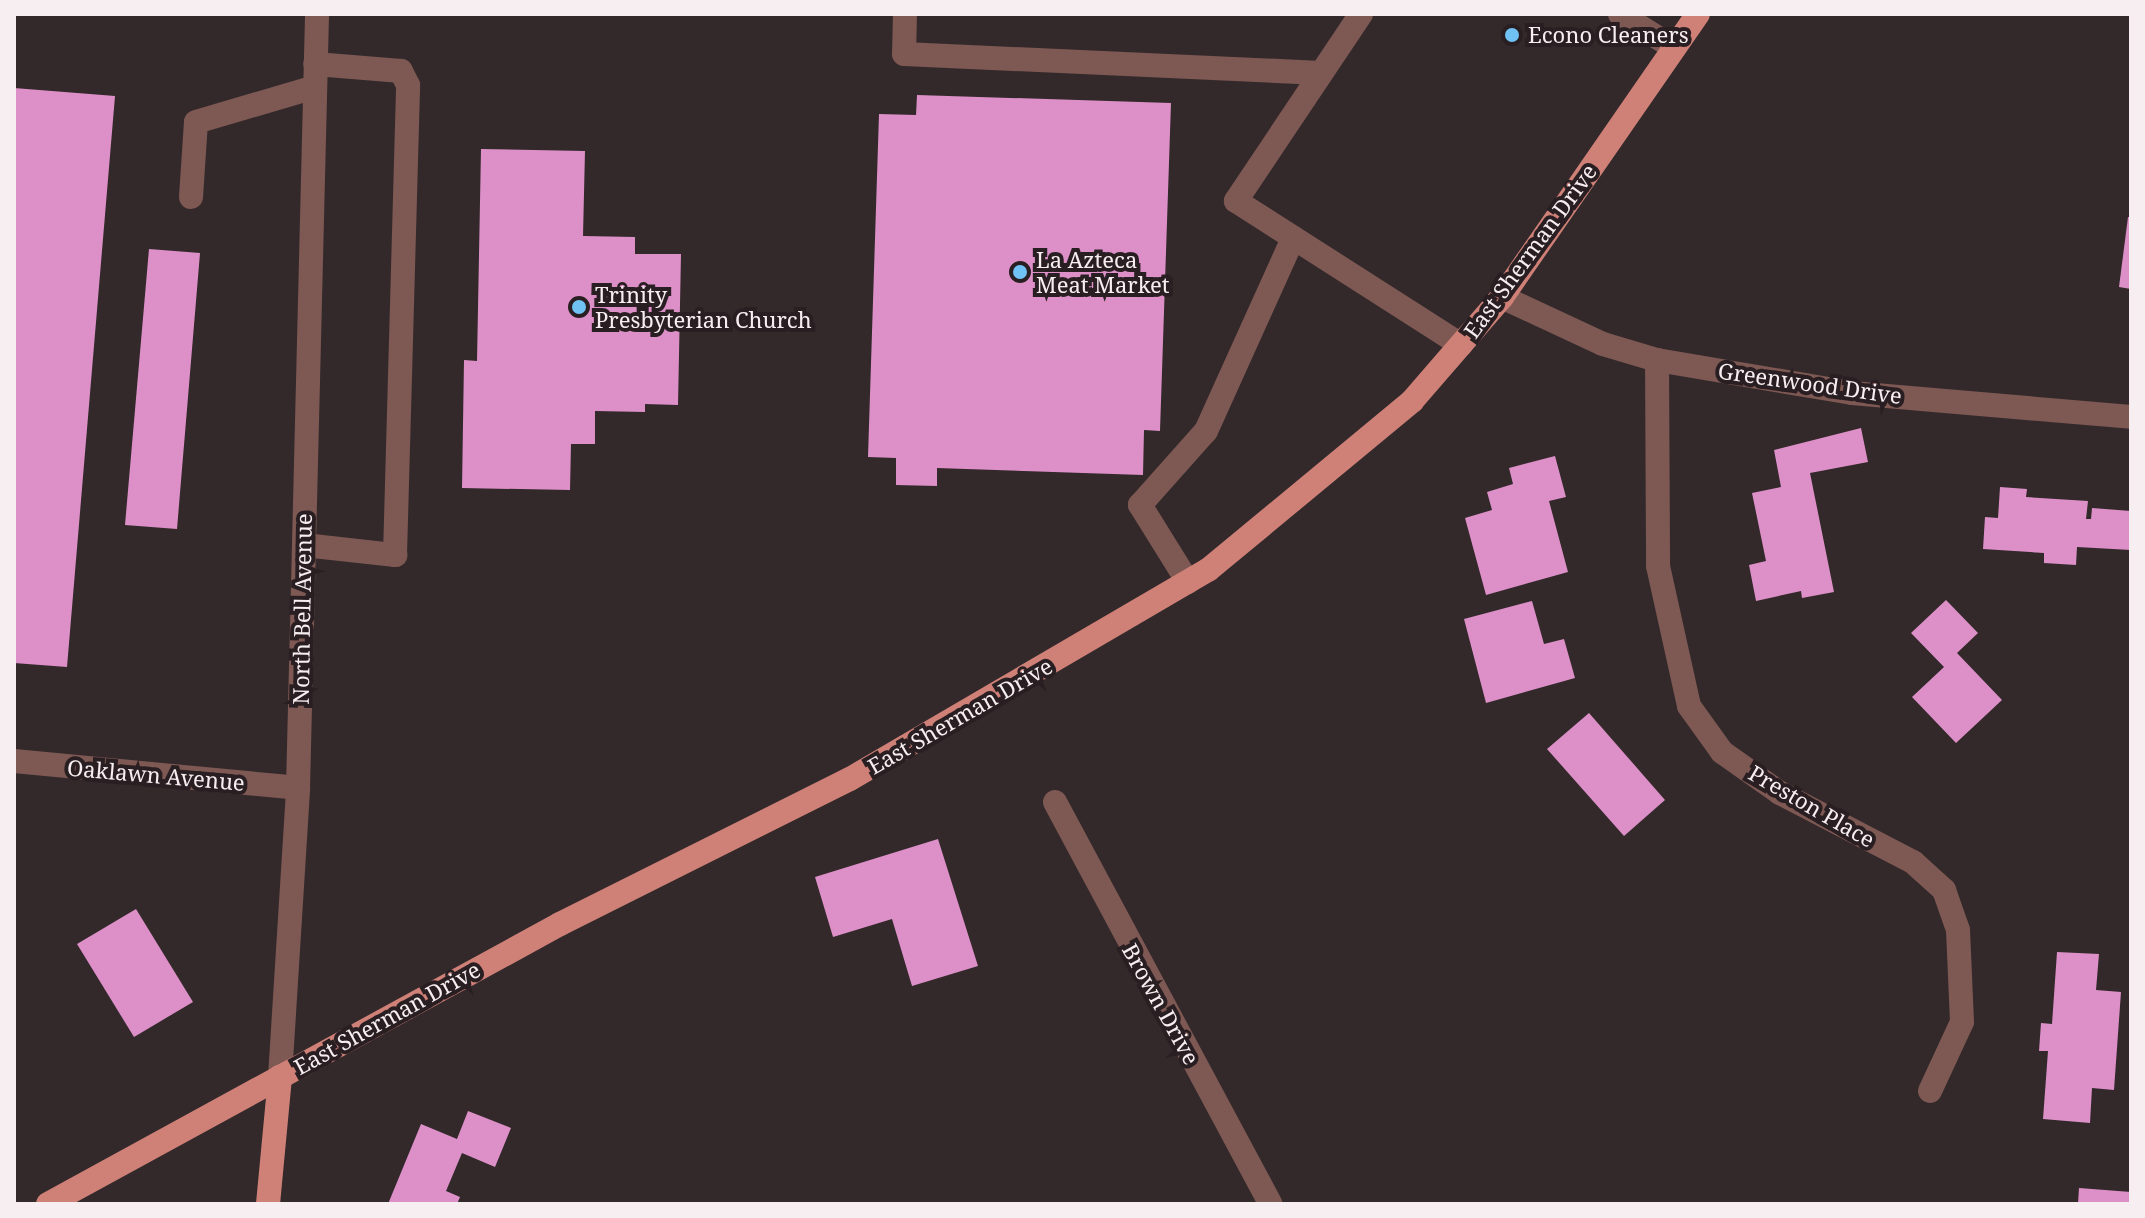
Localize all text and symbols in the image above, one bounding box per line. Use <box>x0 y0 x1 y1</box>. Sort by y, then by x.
place label: Econo Cleaners <box>1528 22 1689 48</box>
marker: Econo Cleaners <box>1503 26 1521 44</box>
street label: East Sherman Drive <box>1458 159 1602 343</box>
place label: La Azteca Meat Market <box>1036 246 1170 298</box>
marker: La Azteca Meat Market <box>1011 263 1029 281</box>
place label: Trinity Presbyterian Church <box>595 281 812 332</box>
marker: Trinity Presbyterian Church <box>570 298 588 316</box>
street label: Greenwood Drive <box>1716 357 1904 409</box>
street label: North Bell Avenue <box>287 513 317 705</box>
street label: East Sherman Drive <box>863 652 1057 780</box>
street label: Oaklawn Avenue <box>66 754 246 796</box>
street label: Preston Place <box>1744 759 1880 853</box>
street label: Brown Drive <box>1117 939 1205 1069</box>
street label: East Sherman Drive <box>289 956 485 1080</box>

